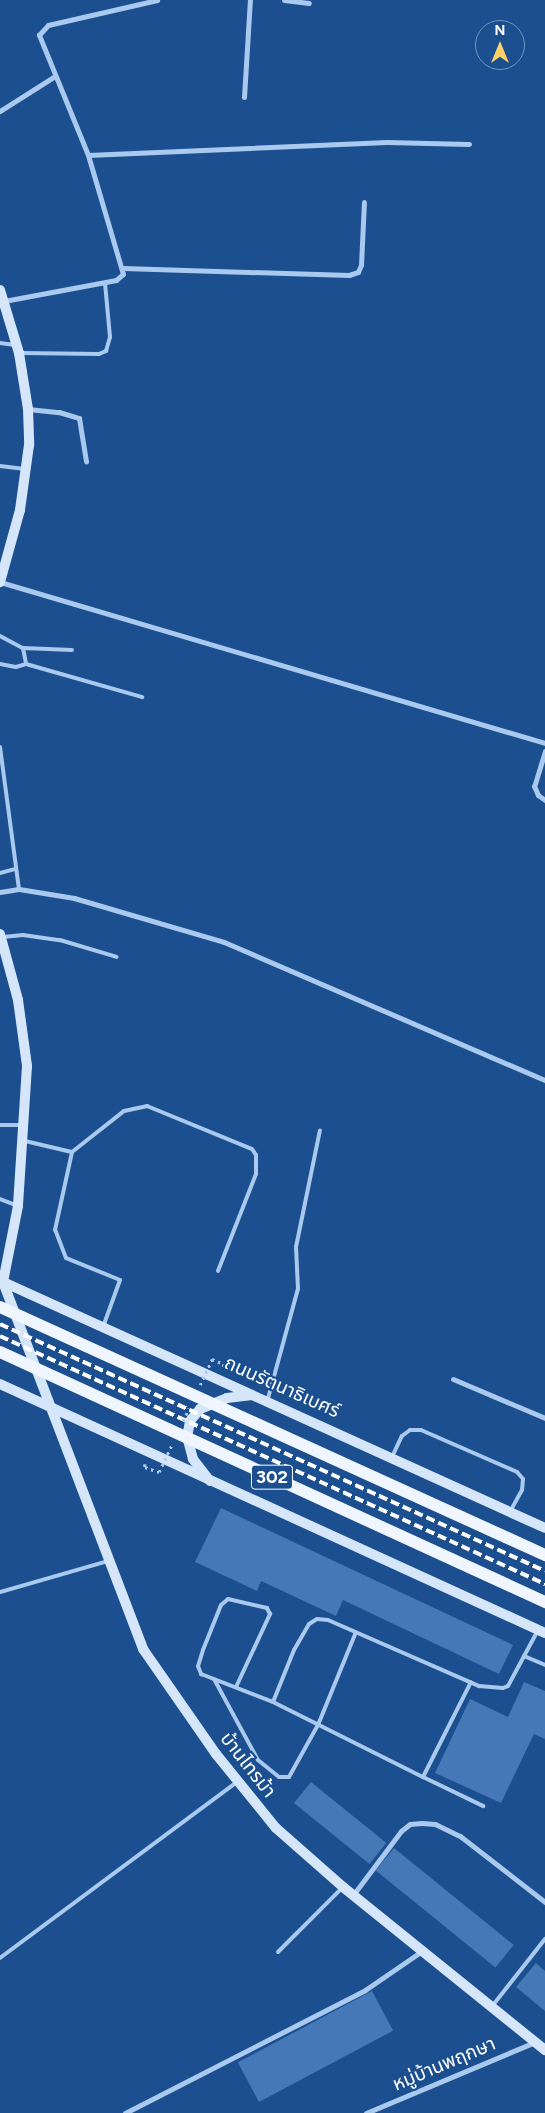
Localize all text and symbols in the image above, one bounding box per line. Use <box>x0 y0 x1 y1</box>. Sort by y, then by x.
north arrow <box>475 20 525 70</box>
text: N <box>495 22 505 39</box>
street label: ถนนรัตนาธิเบศร์ <box>221 1351 343 1423</box>
road number: 302 <box>251 1461 293 1492</box>
street label: บ้านไทรม้า <box>215 1728 281 1802</box>
street label: หมู่บ้านพฤกษา <box>389 2032 499 2096</box>

